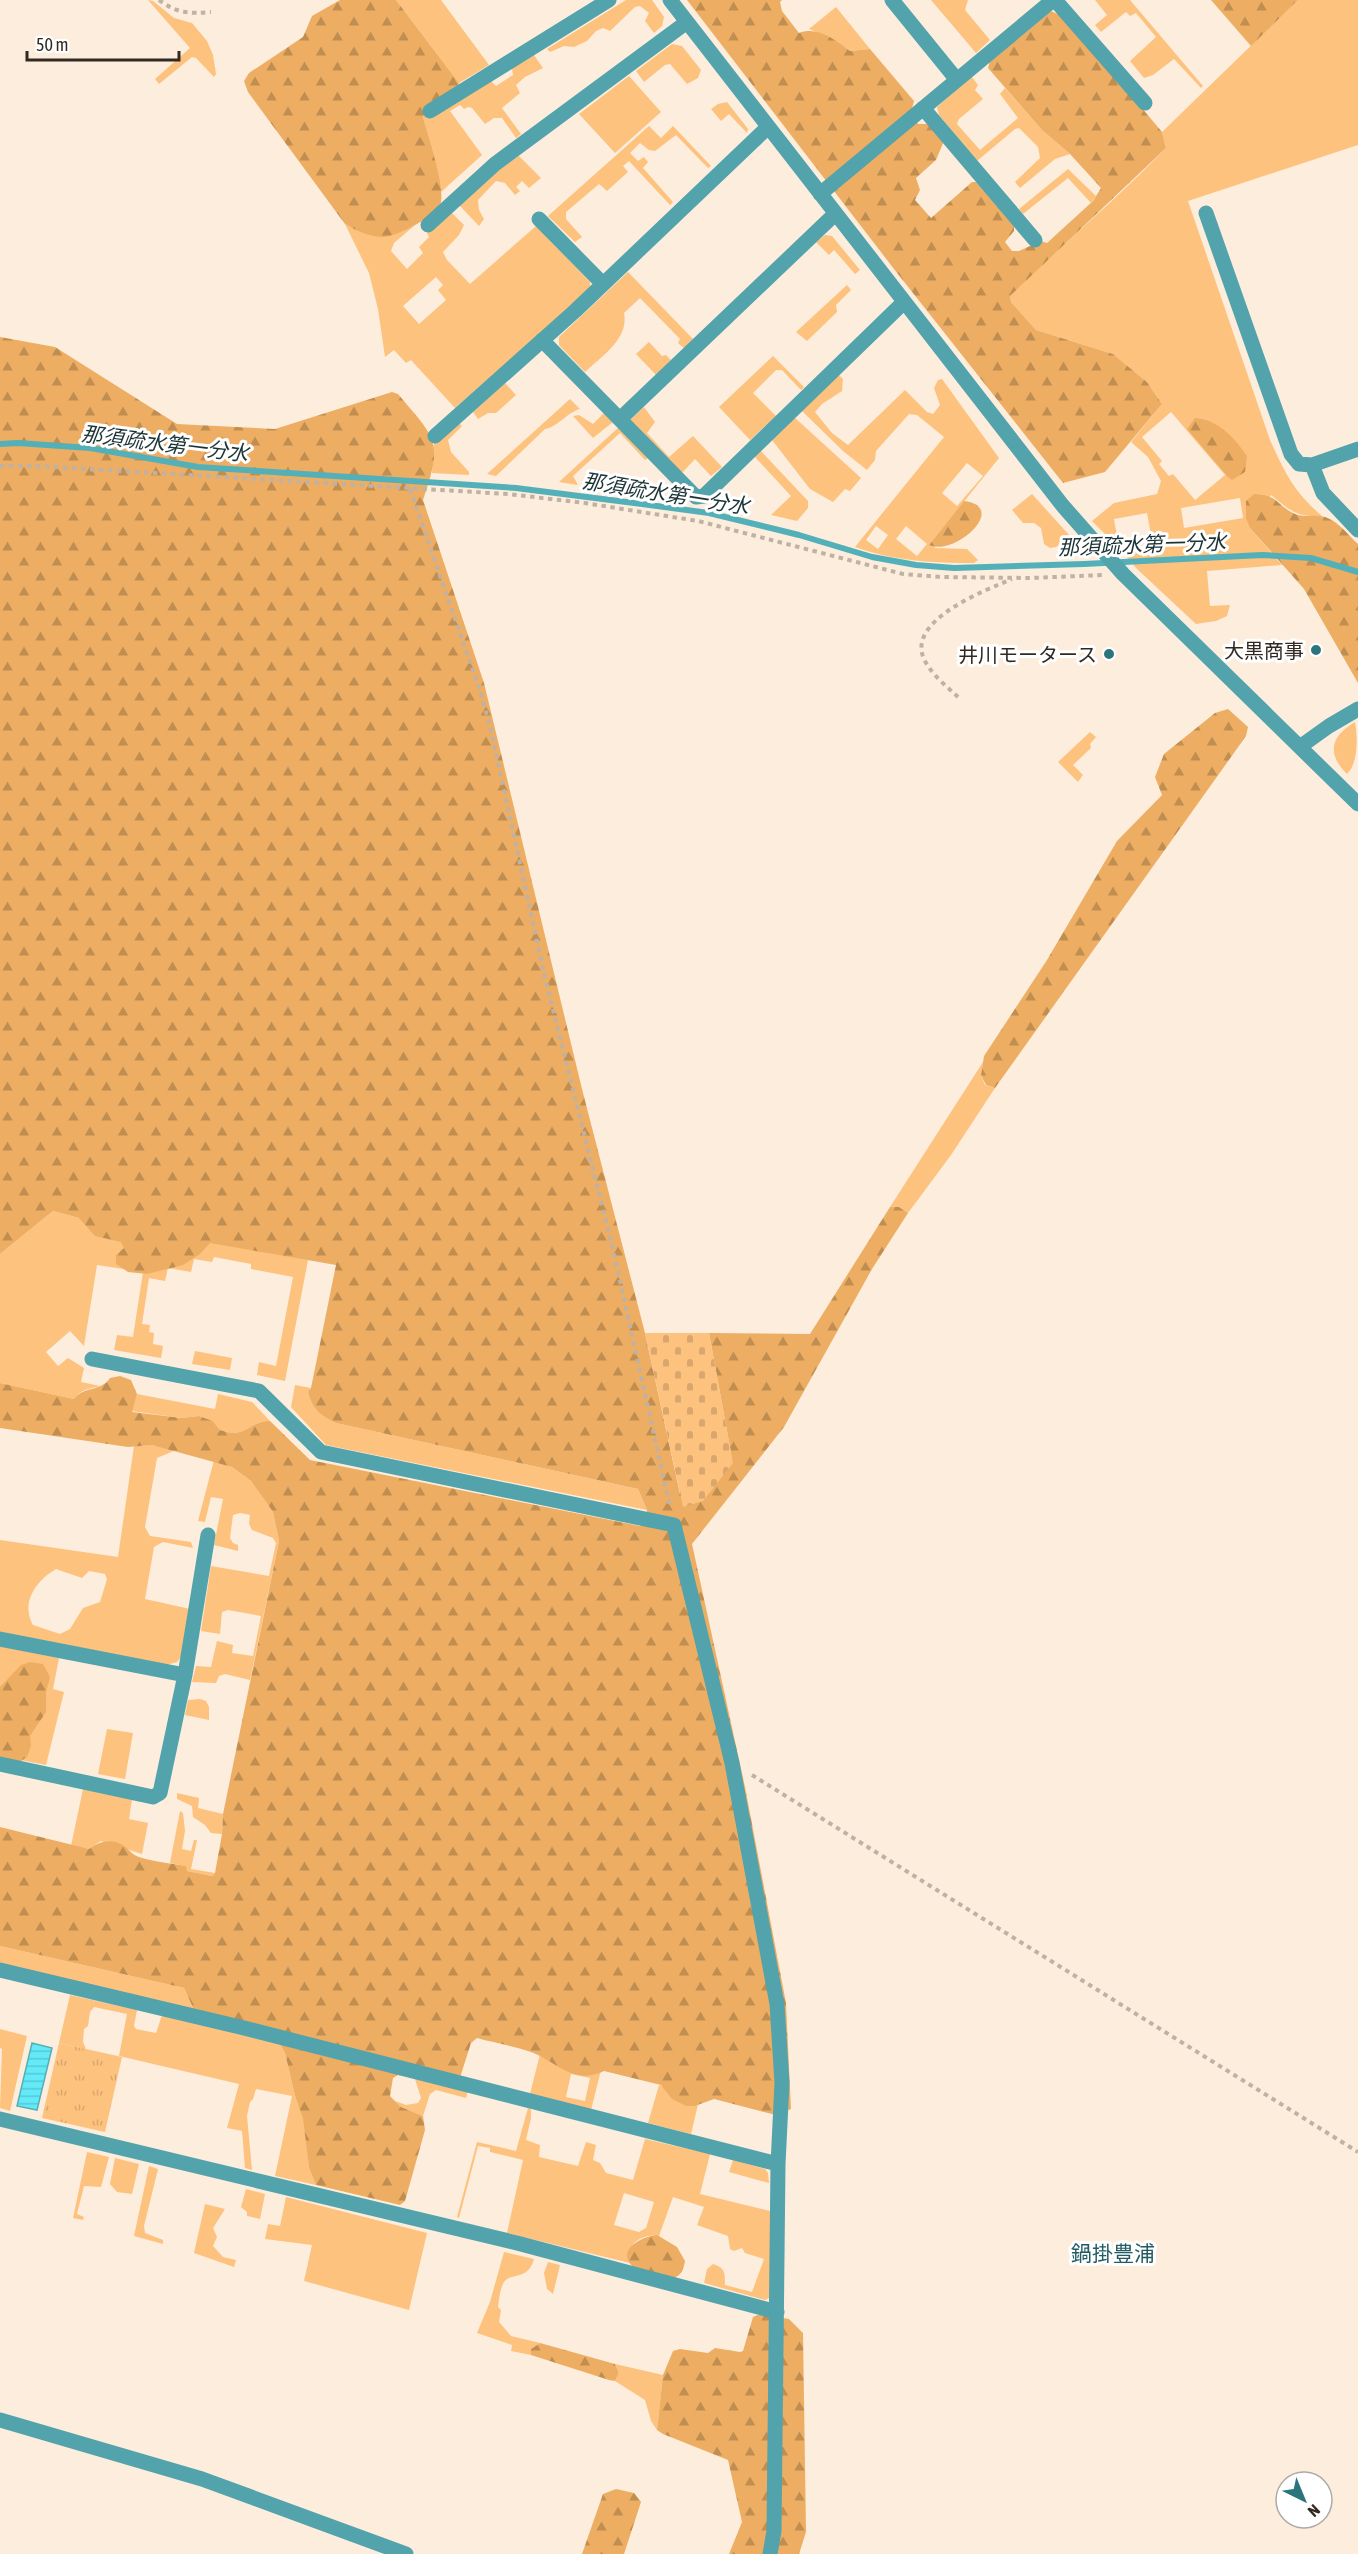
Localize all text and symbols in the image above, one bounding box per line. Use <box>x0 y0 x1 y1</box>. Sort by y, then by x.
scale bar <box>27 24 178 62</box>
text: 50 m <box>36 34 68 55</box>
water label: 那須疏水第一分水 <box>80 421 252 465</box>
water label: 那須疏水第一分水 <box>581 468 753 518</box>
water label: 那須疏水第一分水 <box>1058 529 1228 559</box>
place label: 大黒商事 <box>1224 639 1304 662</box>
place label: 井川モータース <box>958 643 1097 666</box>
marker: 大黒商事 <box>1309 643 1323 657</box>
marker: 井川モータース <box>1102 647 1116 661</box>
district label: 鍋掛豊浦 <box>1071 2241 1155 2265</box>
north arrow <box>1274 2470 1334 2530</box>
text: N <box>1305 2501 1324 2521</box>

